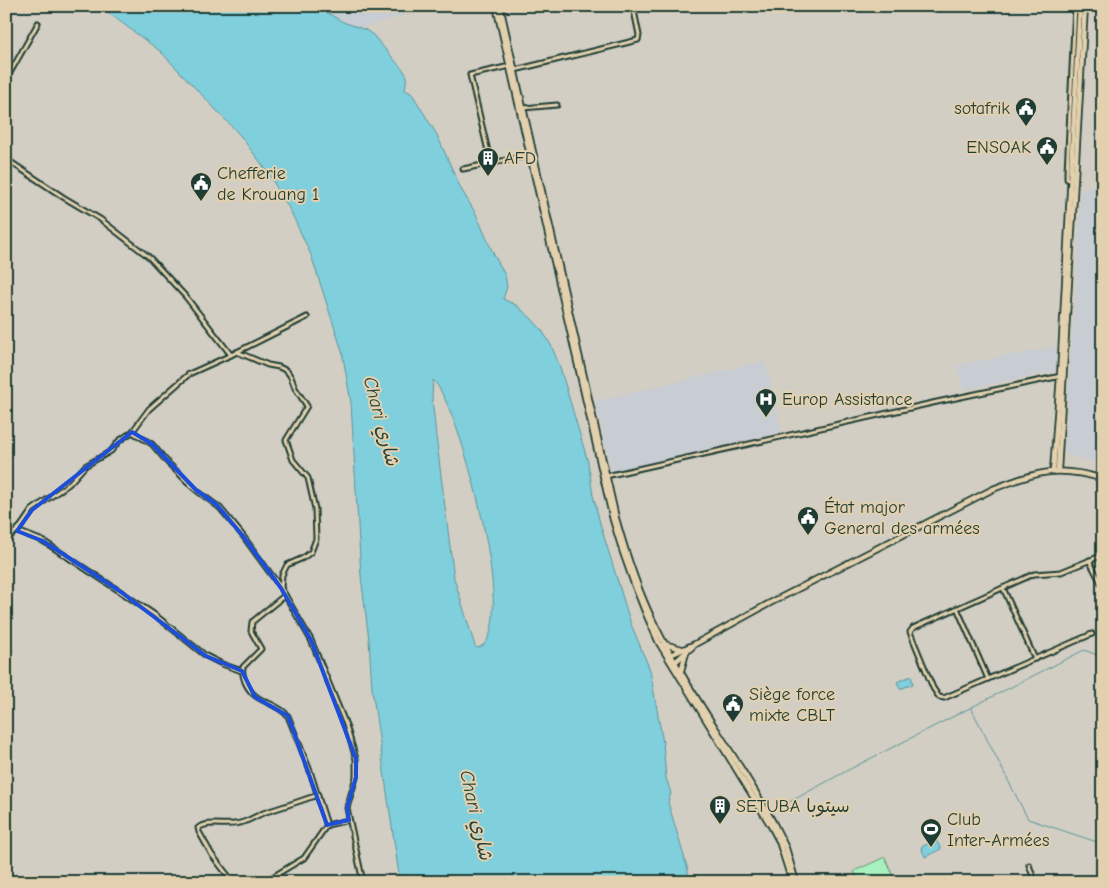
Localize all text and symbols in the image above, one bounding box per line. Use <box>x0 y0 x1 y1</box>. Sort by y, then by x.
public building icon: sotafrik <box>1014 96 1038 127</box>
place label: sotafrik <box>954 98 1010 119</box>
public building icon: ENSOAK <box>1035 135 1059 166</box>
place label: ENSOAK <box>966 137 1031 158</box>
building icon: AFD <box>476 146 500 177</box>
place label: AFD <box>504 148 536 169</box>
place label: Chefferie de Krouang 1 <box>217 163 319 205</box>
public building icon: Chefferie de Krouang 1 <box>189 171 213 202</box>
water label: Chari شاري <box>357 374 404 469</box>
hospital icon: Europ Assistance <box>754 387 778 418</box>
place label: Europ Assistance <box>782 389 913 410</box>
place label: État major General des armées <box>824 496 980 539</box>
public building icon: État major General des armées <box>796 505 820 536</box>
place label: Siège force mixte CBLT <box>749 684 836 726</box>
public building icon: Siège force mixte CBLT <box>721 692 745 723</box>
water label: Chari شاري <box>453 768 497 863</box>
building icon: SETUBA سيتوبا <box>708 794 732 825</box>
place label: SETUBA سيتوبا <box>736 796 850 817</box>
place label: Club Inter-Armées <box>947 809 1049 851</box>
sports icon: Club Inter-Armées <box>919 817 943 848</box>

